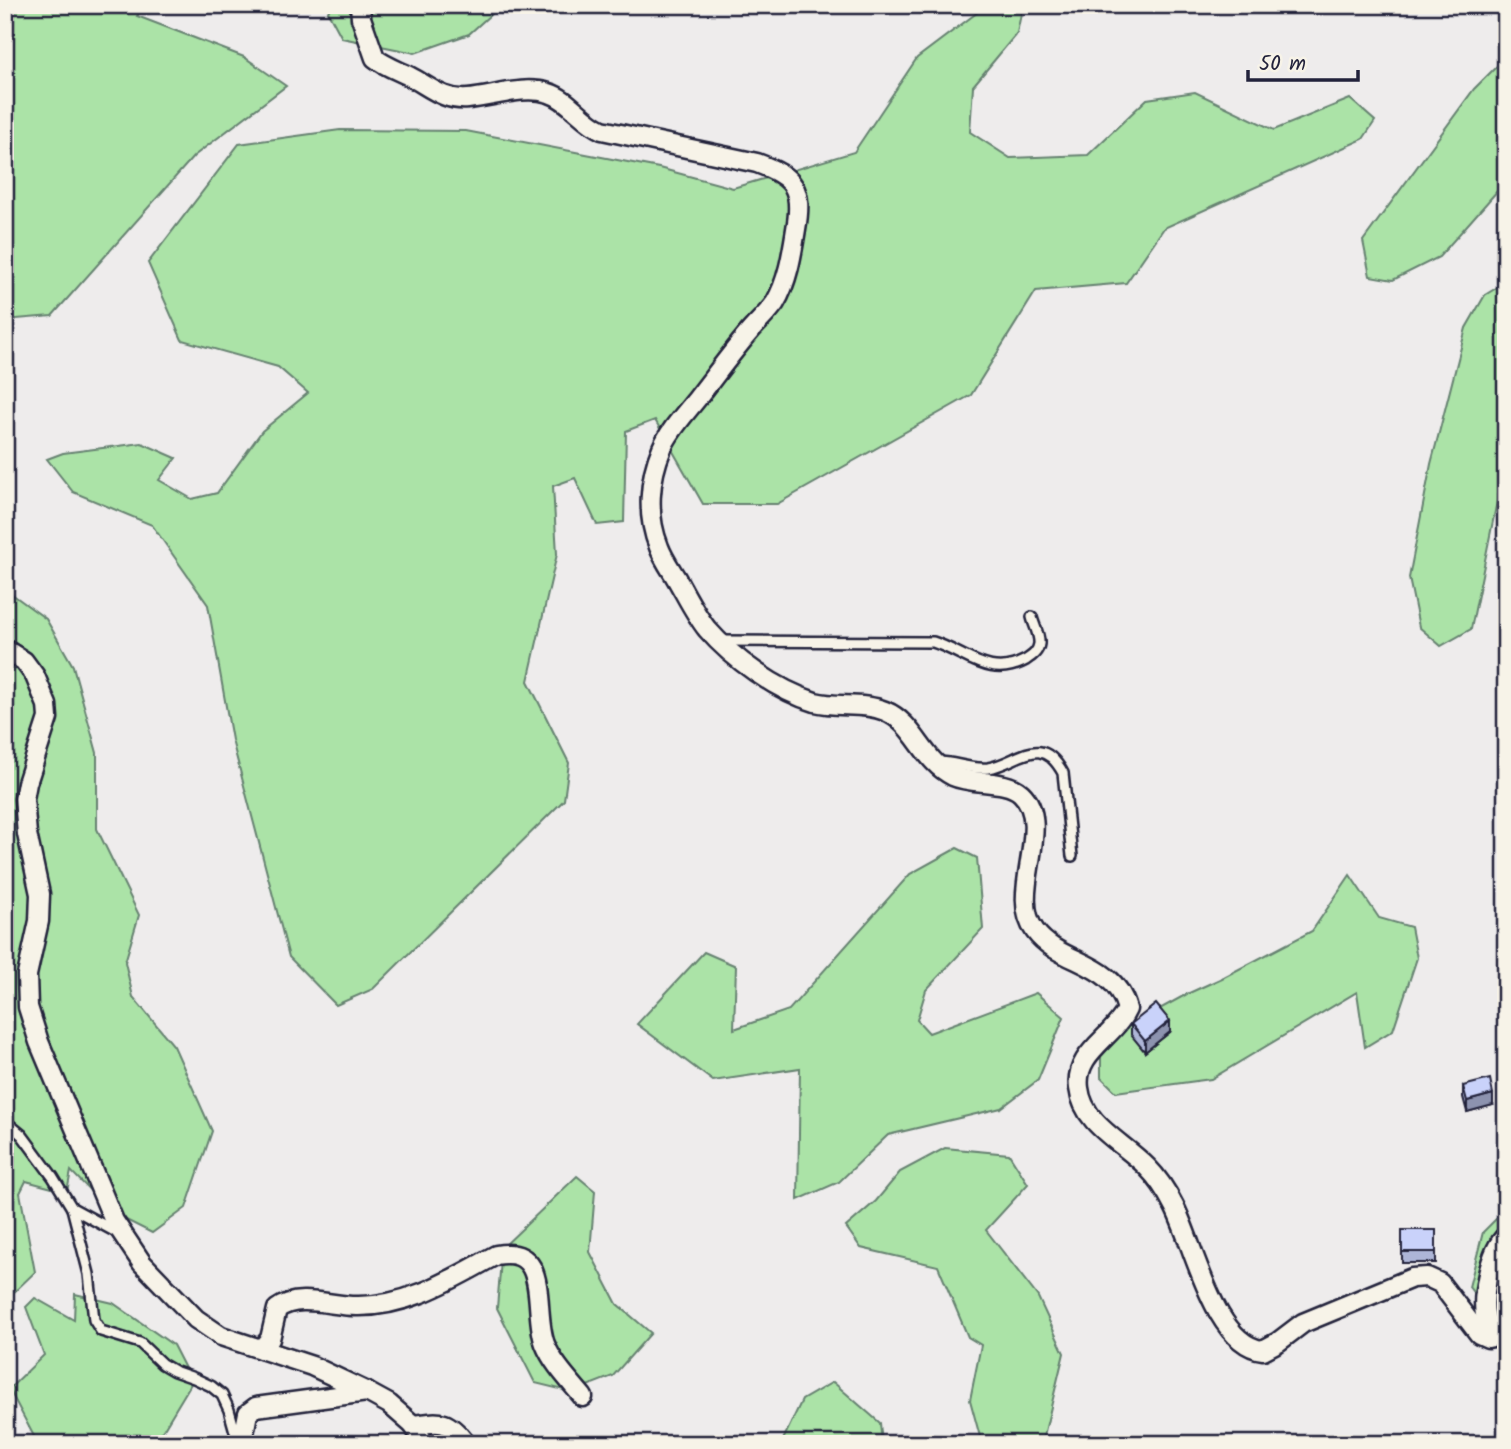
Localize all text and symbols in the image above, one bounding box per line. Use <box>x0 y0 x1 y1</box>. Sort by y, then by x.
scale bar <box>1248 38 1359 82</box>
text: 50 m <box>1259 48 1306 81</box>

